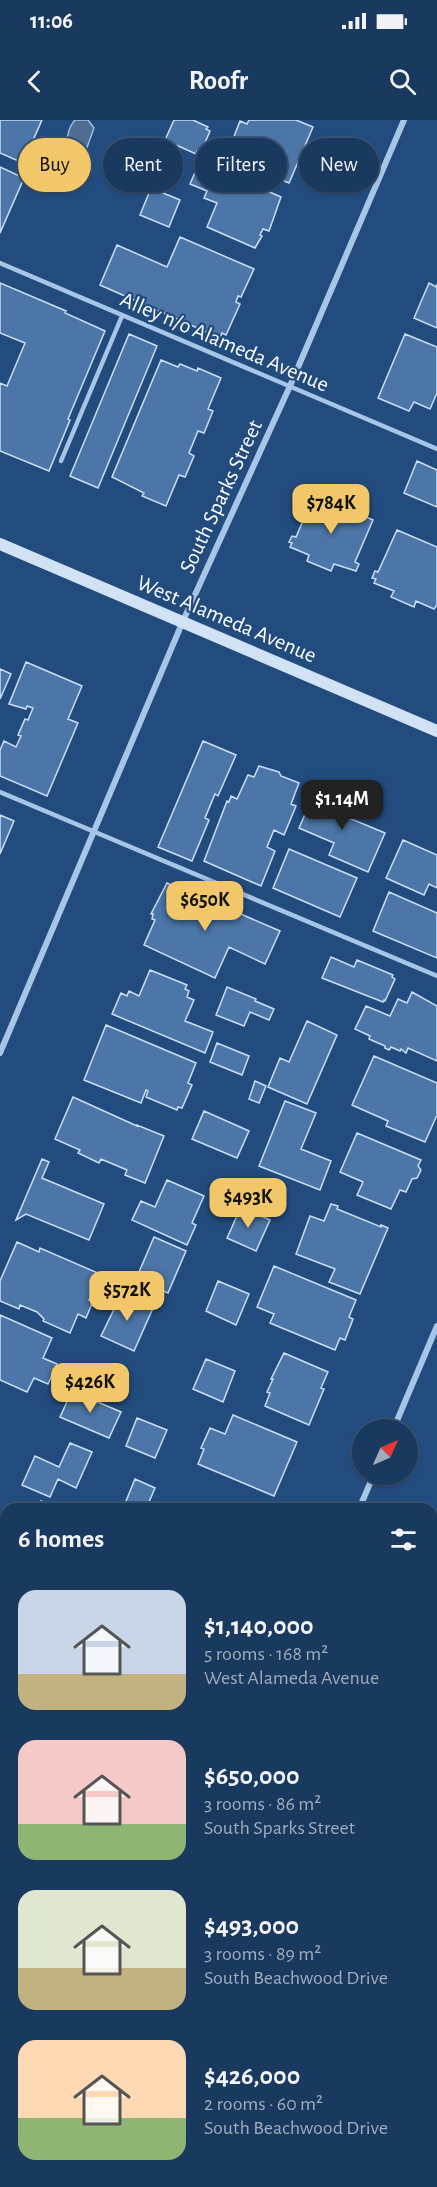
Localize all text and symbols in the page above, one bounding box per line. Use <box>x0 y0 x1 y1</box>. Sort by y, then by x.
text: 11:06 <box>30 10 73 32</box>
icon: back <box>18 65 51 98</box>
icon: search <box>386 65 419 98</box>
text: Roofr <box>189 67 248 94</box>
chip: Buy <box>18 138 91 192</box>
chip: Rent <box>103 138 183 192</box>
chip: Filters <box>195 138 287 192</box>
chip: New <box>299 138 379 192</box>
street label: Alley n/o Alameda Avenue <box>117 288 332 396</box>
street label: South Sparks Street <box>176 416 266 576</box>
pin: $784K <box>289 484 373 535</box>
text: $784K <box>306 493 356 513</box>
street label: West Alameda Avenue <box>134 571 320 667</box>
pin: $1.14M <box>293 780 391 831</box>
text: $1.14M <box>315 789 369 809</box>
pin: $650K <box>163 881 247 932</box>
text: $650K <box>180 890 230 910</box>
pin: $493K <box>206 1178 290 1229</box>
text: $493K <box>223 1187 273 1207</box>
pin: $572K <box>85 1271 169 1322</box>
text: $572K <box>103 1280 151 1300</box>
pin: $426K <box>48 1363 132 1414</box>
text: $426K <box>65 1372 115 1392</box>
north arrow <box>352 1419 418 1485</box>
map controls <box>352 1419 418 1485</box>
icon: filters <box>387 1523 420 1556</box>
text: 6 homes <box>18 1526 104 1552</box>
text: $1,140,000 <box>204 1613 314 1639</box>
icon: home <box>66 1614 138 1686</box>
text: 5 rooms · 168 m² <box>204 1644 328 1664</box>
text: West Alameda Avenue <box>204 1668 379 1688</box>
text: $650,000 <box>204 1763 300 1789</box>
icon: home <box>66 1764 138 1836</box>
text: 3 rooms · 86 m² <box>204 1794 321 1814</box>
text: South Sparks Street <box>204 1818 355 1838</box>
text: $493,000 <box>204 1913 299 1939</box>
icon: home <box>66 1914 138 1986</box>
text: 3 rooms · 89 m² <box>204 1944 321 1964</box>
text: South Beachwood Drive <box>204 1968 388 1988</box>
text: $426,000 <box>204 2063 300 2089</box>
icon: home <box>66 2064 138 2136</box>
text: 2 rooms · 60 m² <box>204 2094 323 2114</box>
text: South Beachwood Drive <box>204 2118 388 2138</box>

